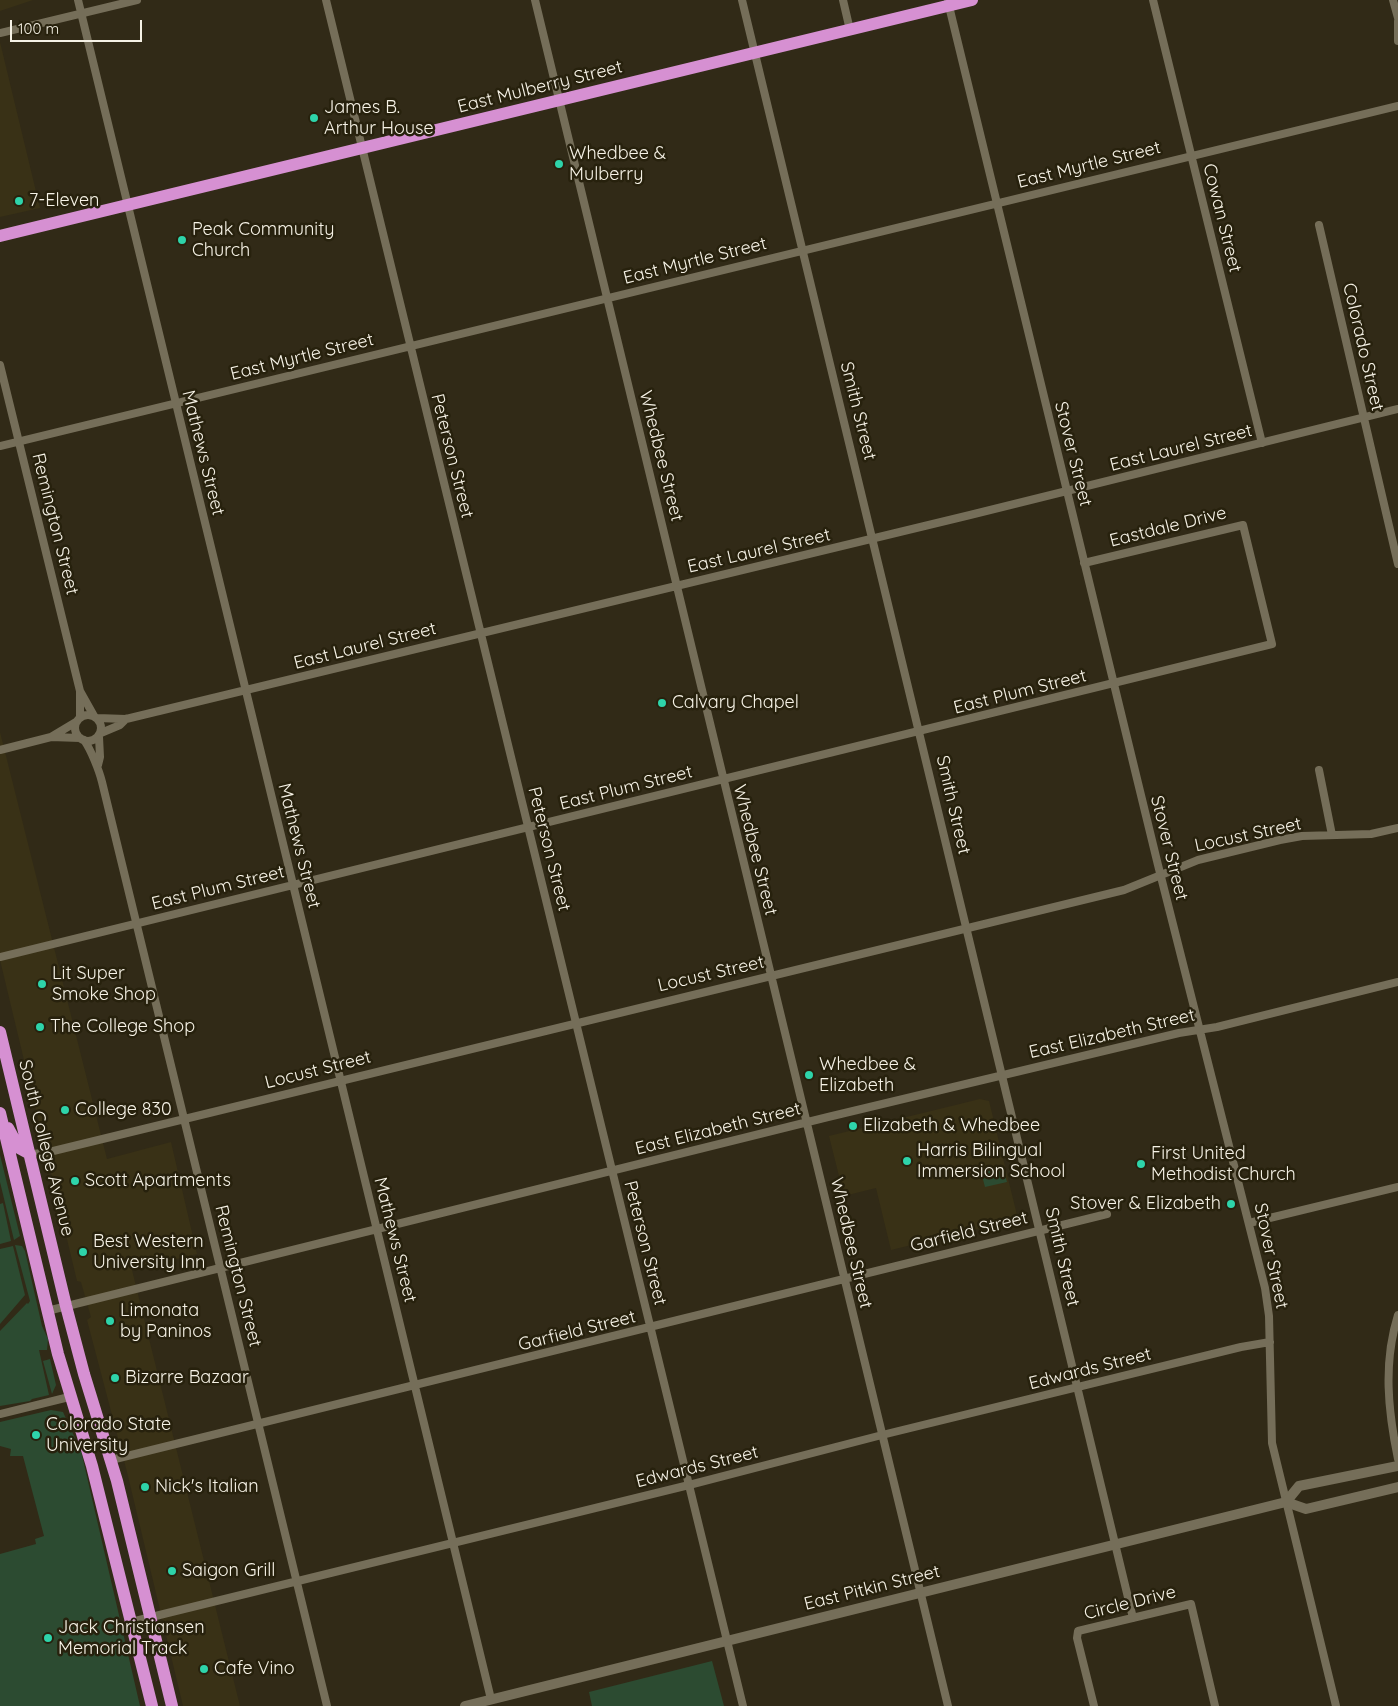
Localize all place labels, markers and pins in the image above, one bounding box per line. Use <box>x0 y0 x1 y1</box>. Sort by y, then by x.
place label: James B. Arthur House <box>324 97 434 140</box>
marker: James B. Arthur House <box>308 112 320 124</box>
place label: Whedbee & Mulberry <box>569 143 666 186</box>
marker: Whedbee & Mulberry <box>553 158 565 170</box>
place label: 7-Eleven <box>29 190 100 212</box>
marker: 7-Eleven <box>13 195 25 207</box>
place label: Peak Community Church <box>192 219 335 262</box>
marker: Peak Community Church <box>176 234 188 246</box>
place label: Calvary Chapel <box>672 692 799 714</box>
marker: Calvary Chapel <box>656 697 668 709</box>
place label: Lit Super Smoke Shop <box>52 963 156 1006</box>
marker: Lit Super Smoke Shop <box>36 978 48 990</box>
place label: The College Shop <box>50 1016 195 1038</box>
marker: The College Shop <box>34 1021 46 1033</box>
place label: Whedbee & Elizabeth <box>819 1054 916 1096</box>
marker: Whedbee & Elizabeth <box>803 1069 815 1081</box>
place label: College 830 <box>75 1099 172 1121</box>
marker: College 830 <box>59 1104 71 1116</box>
place label: Elizabeth & Whedbee <box>863 1115 1040 1137</box>
marker: Elizabeth & Whedbee <box>847 1120 859 1132</box>
place label: Harris Bilingual Immersion School <box>917 1140 1065 1182</box>
place label: First United Methodist Church <box>1151 1143 1296 1186</box>
marker: Harris Bilingual Immersion School <box>901 1155 913 1167</box>
marker: First United Methodist Church <box>1135 1158 1147 1170</box>
place label: Scott Apartments <box>85 1170 231 1192</box>
marker: Scott Apartments <box>69 1175 81 1187</box>
place label: Stover & Elizabeth <box>1070 1193 1221 1215</box>
marker: Stover & Elizabeth <box>1225 1198 1237 1210</box>
place label: Best Western University Inn <box>93 1231 205 1274</box>
marker: Best Western University Inn <box>77 1246 89 1258</box>
place label: Limonata by Paninos <box>120 1300 212 1342</box>
marker: Limonata by Paninos <box>104 1315 116 1327</box>
place label: Bizarre Bazaar <box>125 1367 249 1389</box>
marker: Bizarre Bazaar <box>109 1372 121 1384</box>
place label: Colorado State University <box>46 1414 171 1456</box>
marker: Colorado State University <box>30 1429 42 1441</box>
place label: Nick's Italian <box>155 1476 259 1498</box>
marker: Nick's Italian <box>139 1481 151 1493</box>
place label: Saigon Grill <box>182 1560 276 1582</box>
marker: Saigon Grill <box>166 1565 178 1577</box>
place label: Jack Christiansen Memorial Track <box>58 1617 205 1660</box>
marker: Jack Christiansen Memorial Track <box>42 1632 54 1644</box>
place label: Cafe Vino <box>214 1658 295 1680</box>
marker: Cafe Vino <box>198 1663 210 1675</box>

